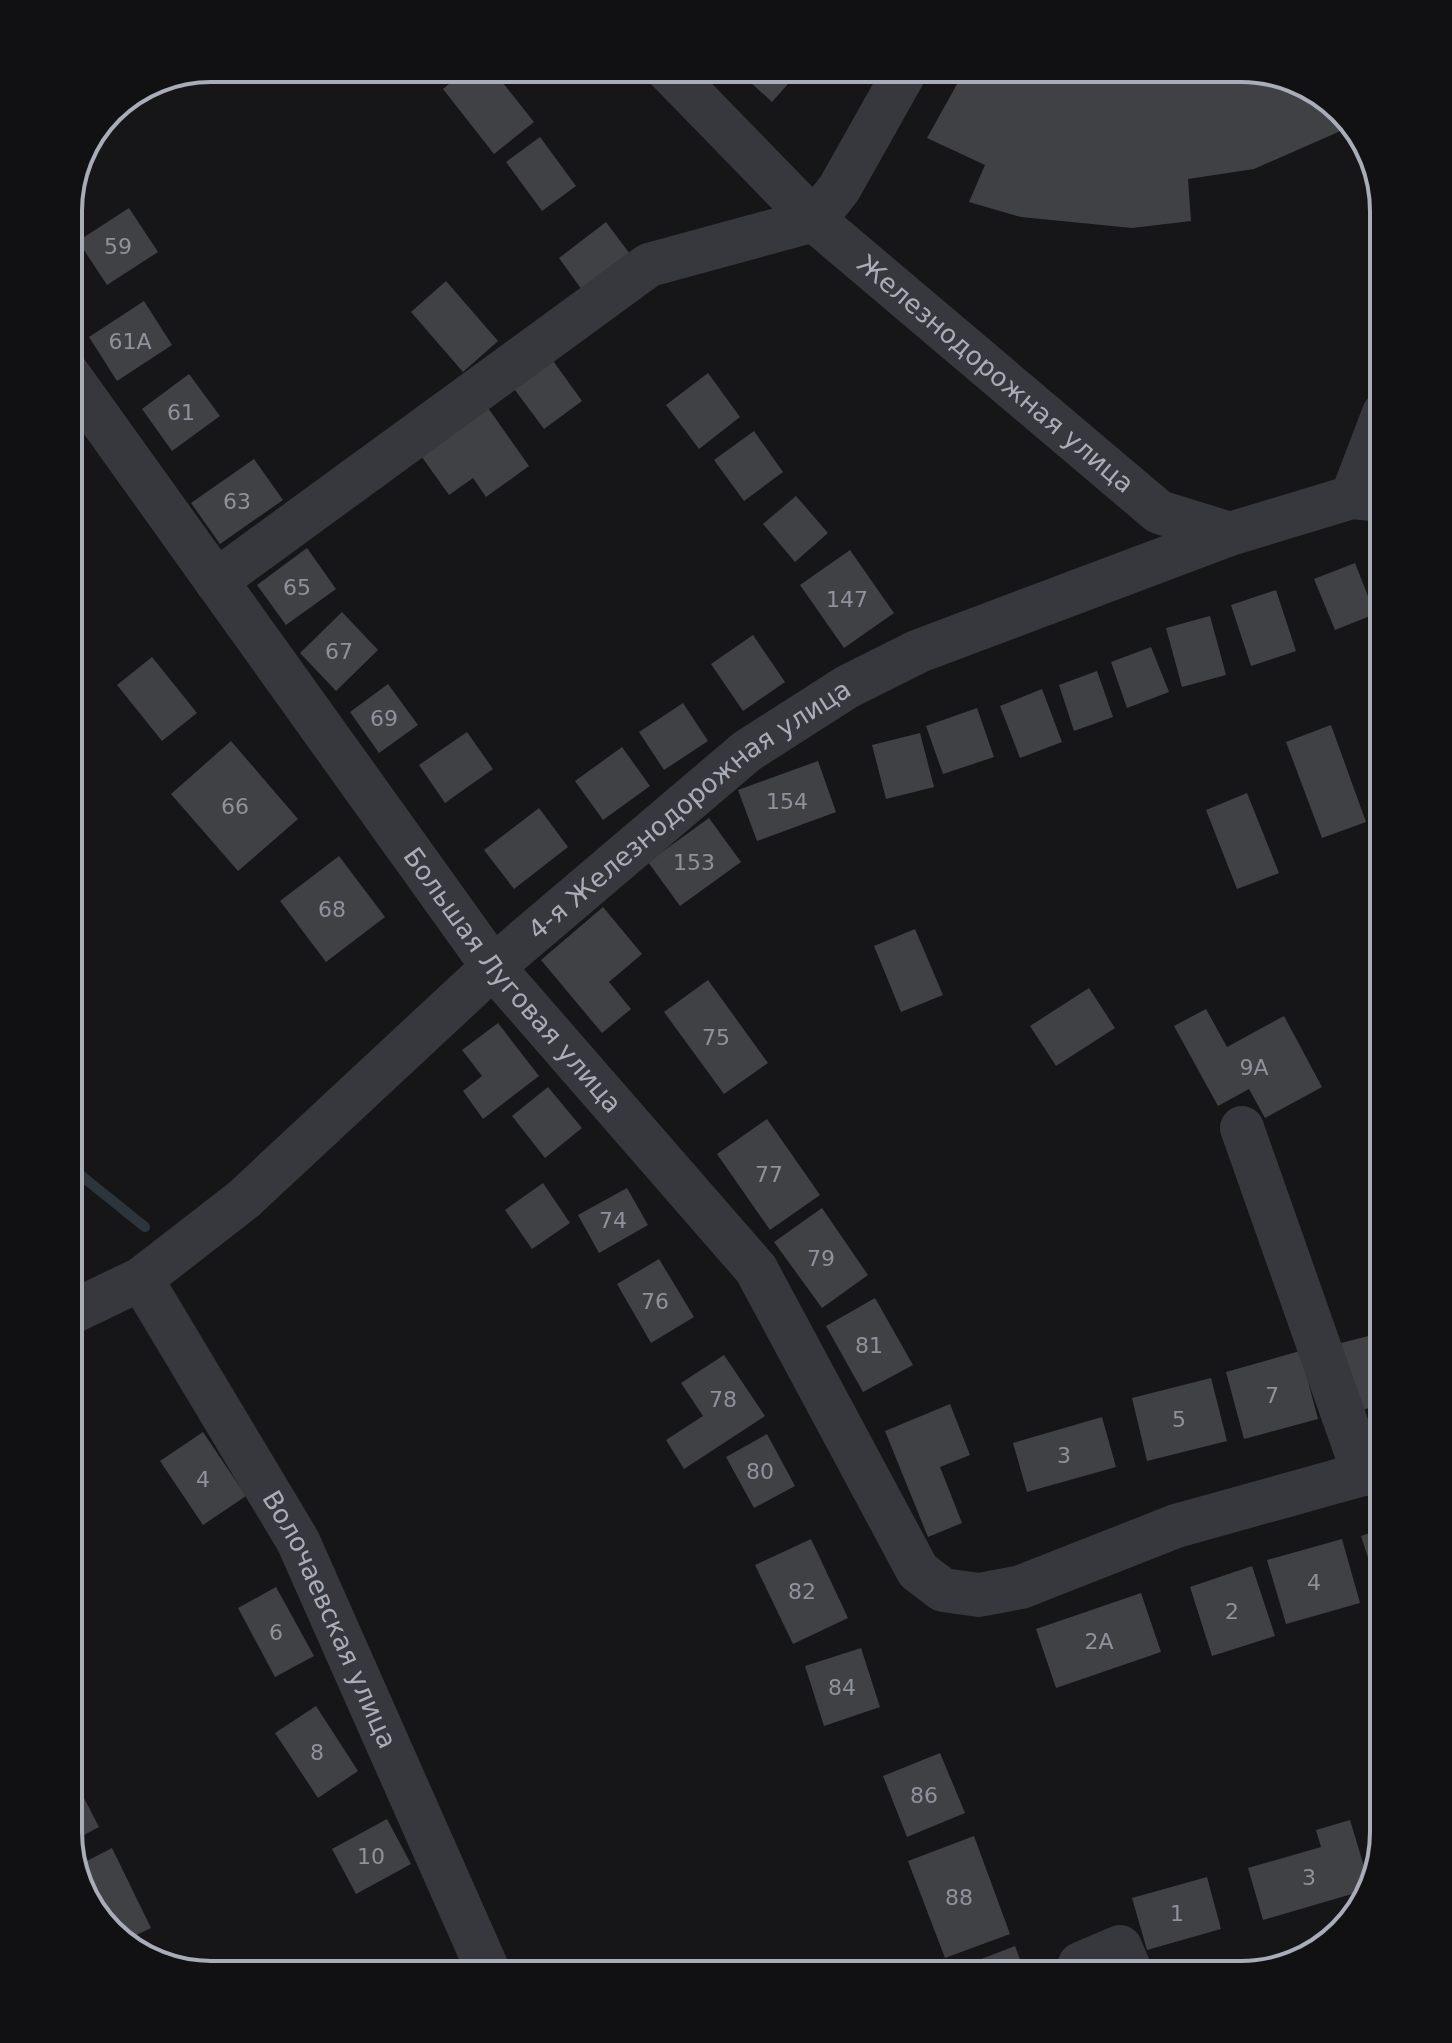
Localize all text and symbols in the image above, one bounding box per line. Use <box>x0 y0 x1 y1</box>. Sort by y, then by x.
house number: 59 <box>104 234 132 259</box>
street label: Железнодорожная улица <box>851 248 1140 499</box>
house number: 61А <box>108 329 152 354</box>
house number: 61 <box>167 400 195 425</box>
house number: 63 <box>223 489 251 514</box>
house number: 65 <box>283 575 311 600</box>
house number: 147 <box>826 587 868 612</box>
house number: 67 <box>325 639 353 664</box>
street label: 4-я Железнодорожная улица <box>522 674 856 945</box>
house number: 69 <box>370 706 398 731</box>
house number: 154 <box>766 789 808 814</box>
house number: 66 <box>221 794 249 819</box>
street label: Большая Луговая улица <box>397 842 628 1119</box>
house number: 153 <box>673 850 715 875</box>
house number: 68 <box>318 897 346 922</box>
house number: 75 <box>702 1025 730 1050</box>
house number: 9А <box>1239 1055 1269 1080</box>
house number: 77 <box>755 1162 783 1187</box>
house number: 74 <box>599 1208 627 1233</box>
house number: 79 <box>807 1246 835 1271</box>
house number: 76 <box>641 1289 669 1314</box>
house number: 81 <box>855 1333 883 1358</box>
house number: 7 <box>1265 1383 1279 1408</box>
house number: 78 <box>709 1387 737 1412</box>
house number: 5 <box>1172 1407 1186 1432</box>
house number: 3 <box>1057 1443 1071 1468</box>
house number: 80 <box>746 1459 774 1484</box>
house number: 4 <box>196 1467 210 1492</box>
street label: Волочаевская улица <box>256 1485 403 1753</box>
house number: 4 <box>1307 1570 1321 1595</box>
house number: 82 <box>788 1579 816 1604</box>
house number: 2 <box>1225 1599 1239 1624</box>
house number: 6 <box>269 1620 283 1645</box>
house number: 2А <box>1084 1629 1114 1654</box>
house number: 84 <box>828 1675 856 1700</box>
house number: 8 <box>310 1740 324 1765</box>
house number: 86 <box>910 1783 938 1808</box>
house number: 10 <box>357 1844 385 1869</box>
house number: 3 <box>1302 1865 1316 1890</box>
house number: 88 <box>945 1885 973 1910</box>
house number: 1 <box>1170 1901 1184 1926</box>

